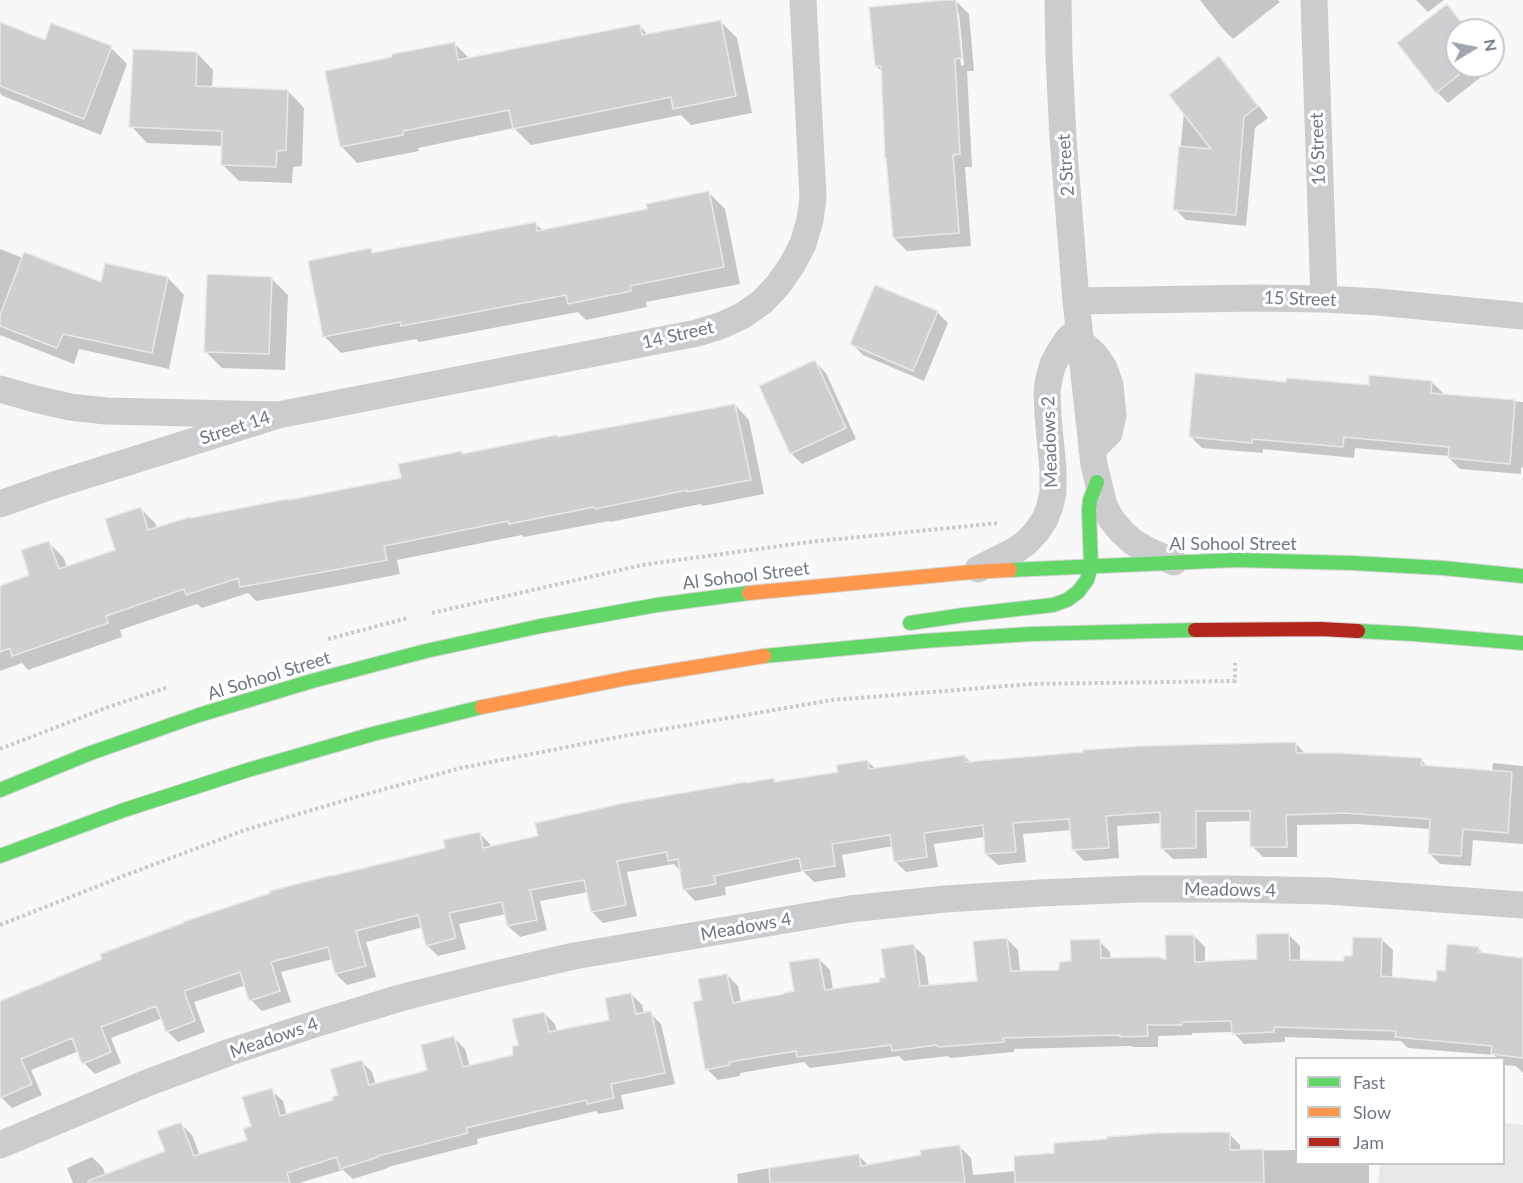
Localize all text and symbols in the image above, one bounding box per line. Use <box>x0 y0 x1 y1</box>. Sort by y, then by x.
north arrow <box>1445 18 1505 78</box>
text: N <box>1481 37 1502 53</box>
street label: 16 Street <box>1306 112 1330 186</box>
street label: 2 Street <box>1053 133 1079 197</box>
street label: 15 Street <box>1263 287 1337 311</box>
street label: 14 Street <box>640 316 716 354</box>
street label: Meadows 2 <box>1038 396 1062 488</box>
street label: Street 14 <box>197 406 273 450</box>
street label: Al Sohool Street <box>1169 533 1297 555</box>
street label: Al Sohool Street <box>681 558 811 594</box>
street label: Al Sohool Street <box>205 647 333 705</box>
street label: Meadows 4 <box>1184 878 1276 902</box>
street label: Meadows 4 <box>699 908 793 946</box>
street label: Meadows 4 <box>227 1013 321 1063</box>
legend <box>1295 1057 1505 1165</box>
text: Fast <box>1353 1071 1385 1093</box>
text: Slow <box>1353 1101 1391 1123</box>
text: Jam <box>1353 1131 1384 1153</box>

